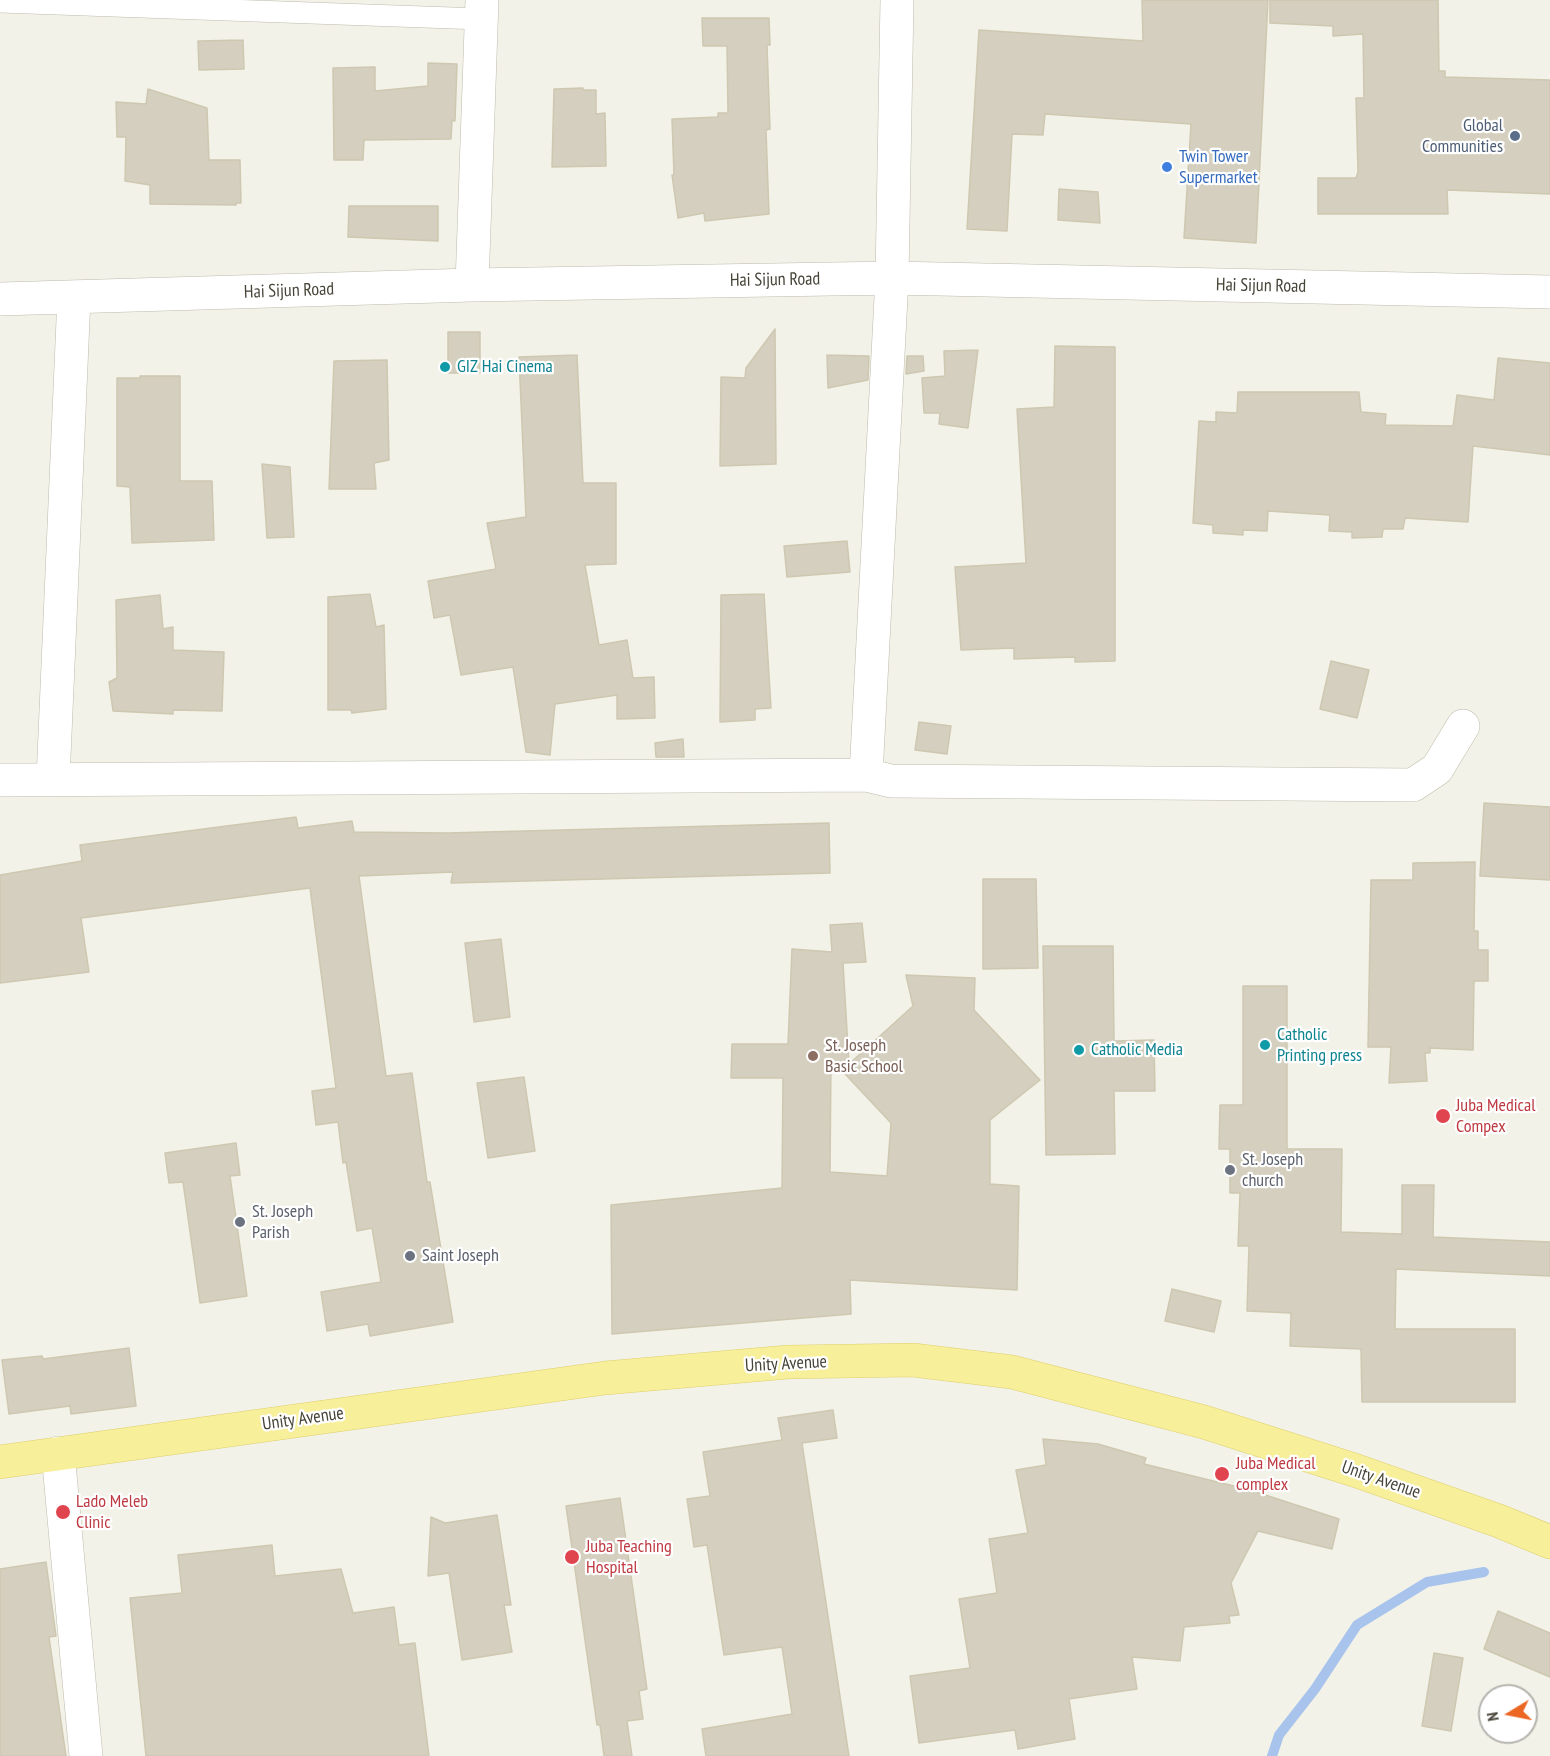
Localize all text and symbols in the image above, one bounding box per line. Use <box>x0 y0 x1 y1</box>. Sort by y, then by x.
place label: Global Communities <box>1422 115 1503 158</box>
marker: Global Communities <box>1508 129 1522 143</box>
place label: Twin Tower Supermarket <box>1179 146 1258 188</box>
marker: Twin Tower Supermarket <box>1160 160 1174 174</box>
street label: Hai Sijun Road <box>730 268 820 292</box>
street label: Hai Sijun Road <box>1216 274 1306 298</box>
street label: Hai Sijun Road <box>244 279 334 303</box>
place label: GIZ Hai Cinema <box>457 356 553 378</box>
marker: GIZ Hai Cinema <box>438 360 452 374</box>
place label: Catholic Printing press <box>1277 1024 1362 1066</box>
place label: St. Joseph Basic School <box>825 1035 903 1078</box>
marker: Catholic Printing press <box>1258 1038 1272 1052</box>
place label: Catholic Media <box>1091 1039 1183 1061</box>
marker: Catholic Media <box>1072 1043 1086 1057</box>
marker: St. Joseph Basic School <box>806 1049 820 1063</box>
place label: Juba Medical Compex <box>1456 1095 1535 1138</box>
marker: Juba Medical Compex <box>1434 1107 1452 1125</box>
place label: St. Joseph church <box>1242 1149 1303 1192</box>
marker: St. Joseph church <box>1223 1163 1237 1177</box>
place label: St. Joseph Parish <box>252 1201 313 1244</box>
marker: St. Joseph Parish <box>233 1215 247 1229</box>
place label: Saint Joseph <box>422 1245 499 1267</box>
marker: Saint Joseph <box>403 1249 417 1263</box>
street label: Unity Avenue <box>744 1351 828 1377</box>
street label: Unity Avenue <box>261 1403 345 1435</box>
place label: Juba Medical complex <box>1236 1453 1315 1496</box>
street label: Unity Avenue <box>1339 1456 1423 1504</box>
marker: Juba Medical complex <box>1213 1465 1231 1483</box>
place label: Lado Meleb Clinic <box>76 1491 148 1534</box>
marker: Lado Meleb Clinic <box>54 1503 72 1521</box>
place label: Juba Teaching Hospital <box>586 1536 672 1578</box>
marker: Juba Teaching Hospital <box>563 1548 581 1566</box>
north arrow <box>1478 1684 1538 1744</box>
text: N <box>1482 1711 1503 1723</box>

